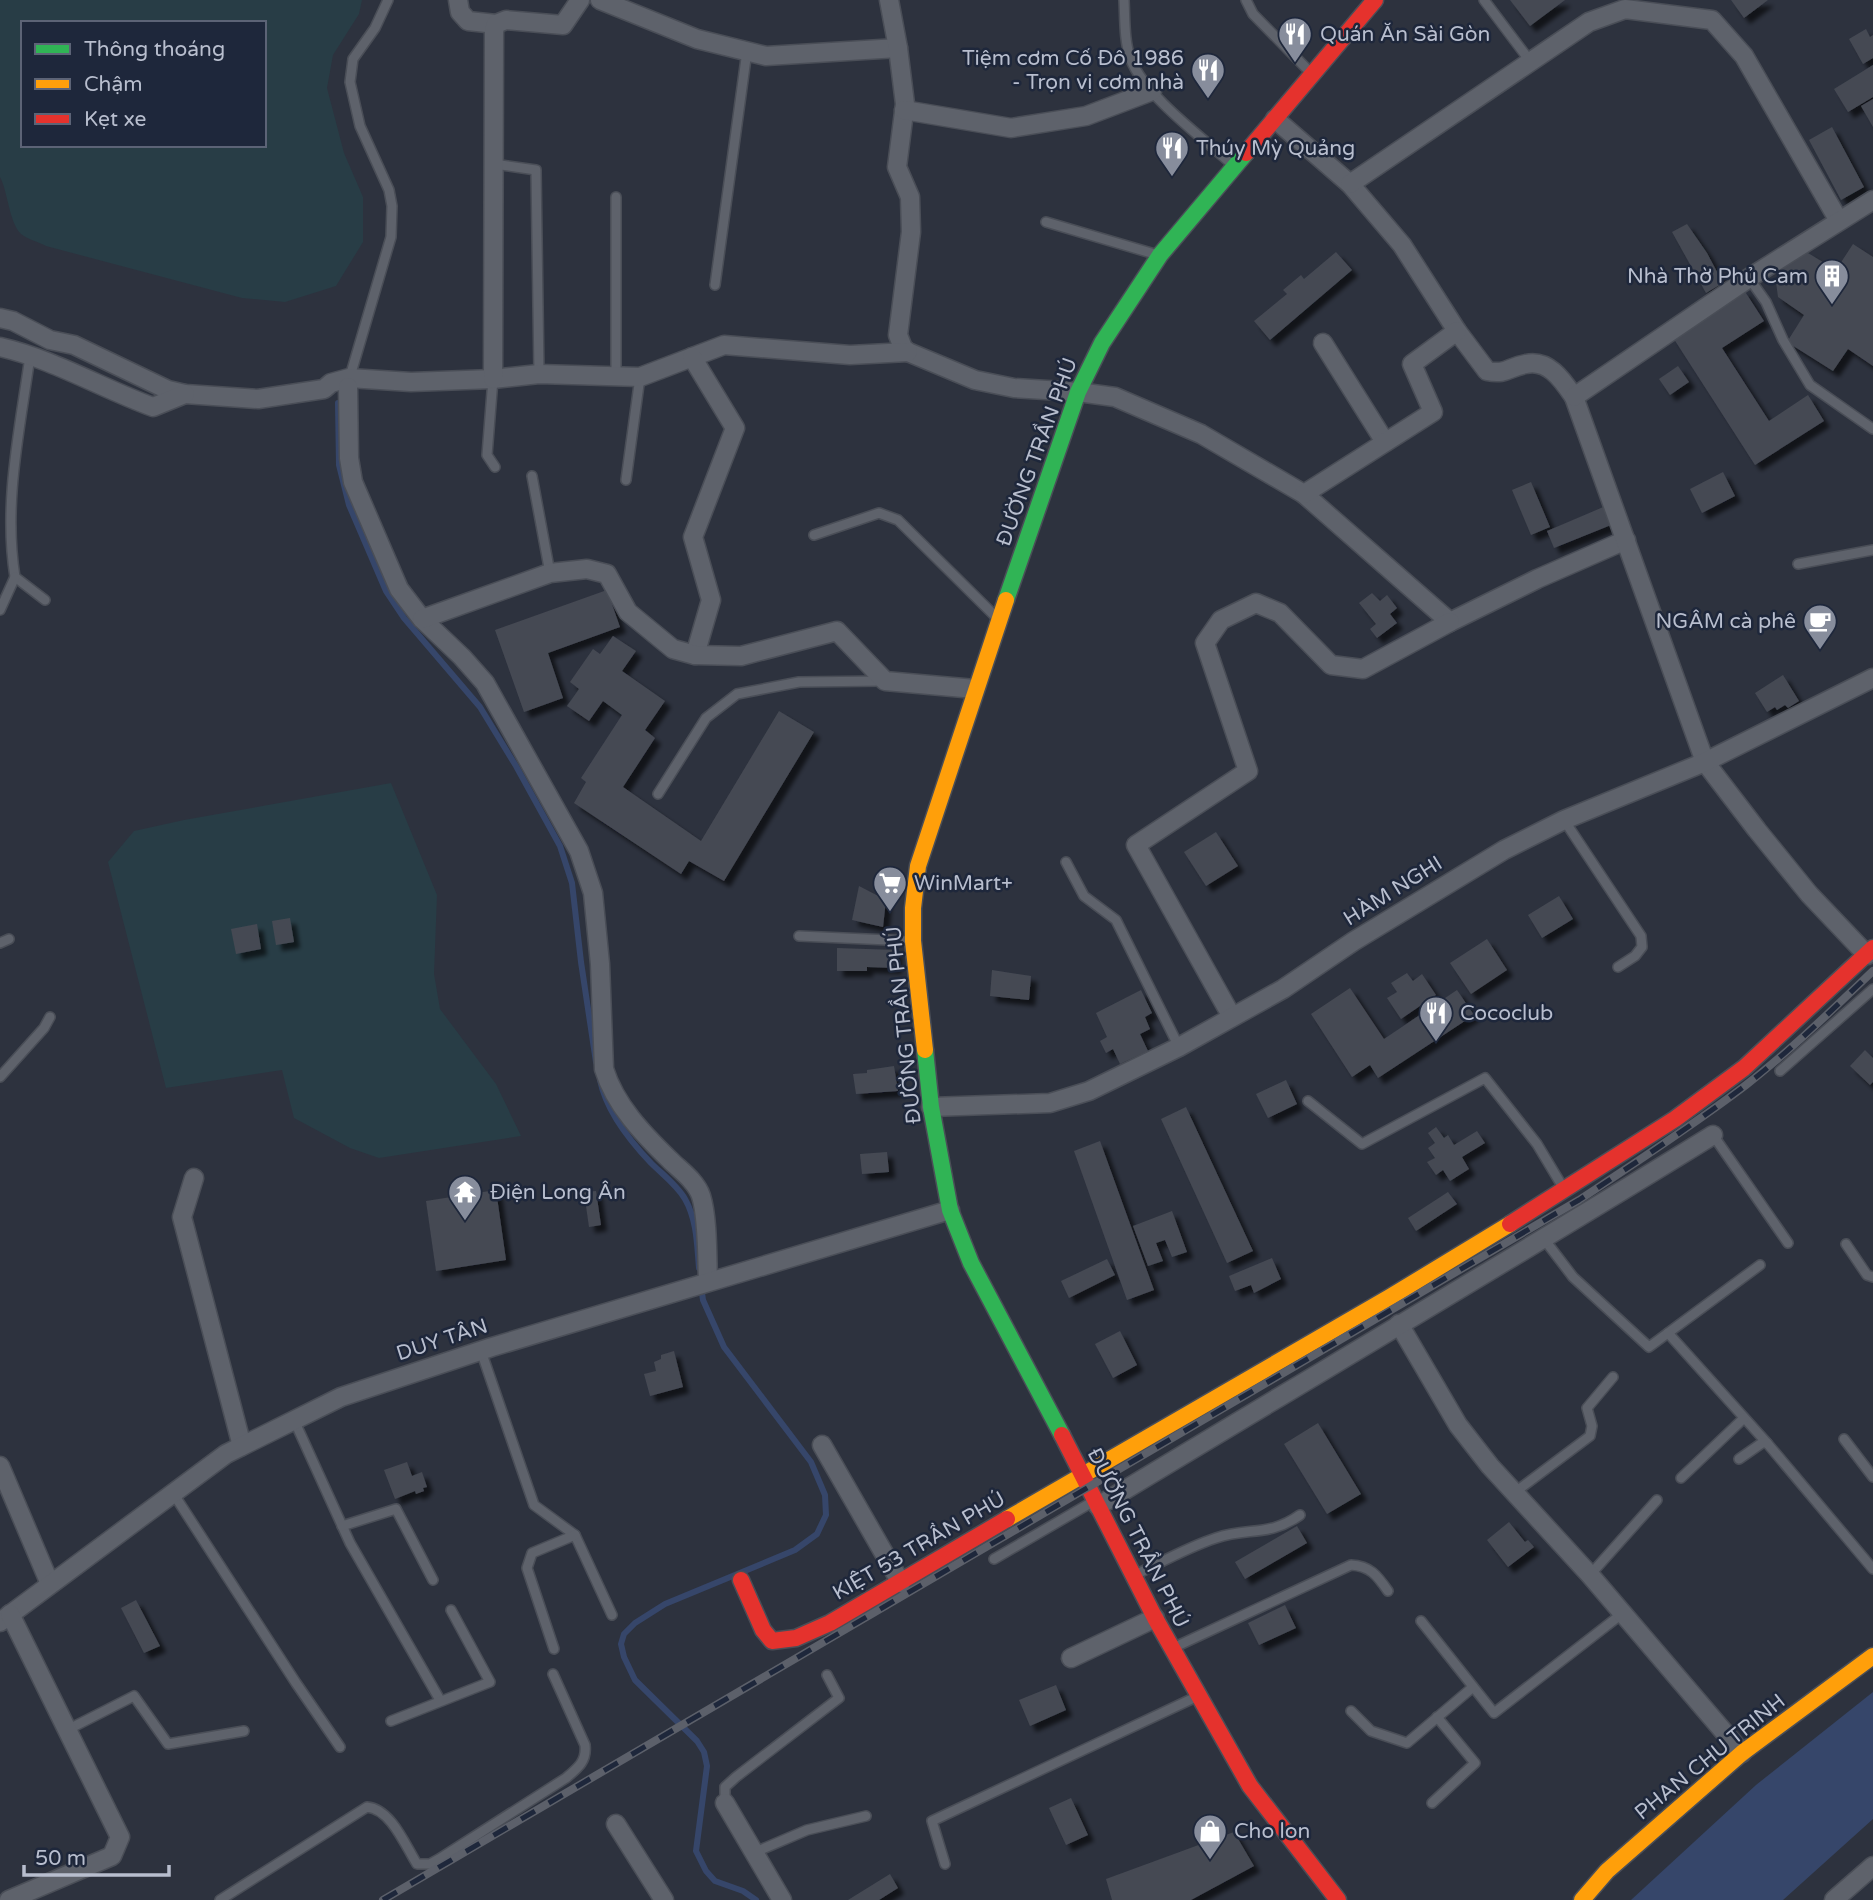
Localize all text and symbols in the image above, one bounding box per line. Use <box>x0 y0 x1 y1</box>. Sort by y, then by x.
restaurant icon: Quán Ăn Sài Gòn <box>1276 15 1314 64</box>
legend <box>21 21 266 147</box>
place label: Quán Ăn Sài Gòn <box>1320 22 1490 47</box>
text: Thông thoáng <box>84 37 225 62</box>
place label: Tiệm cơm Cố Đô 1986 - Trọn vị cơm nhà <box>962 46 1184 95</box>
restaurant icon: Tiệm cơm Cố Đô 1986 - Trọn vị cơm nhà <box>1189 51 1227 100</box>
text: Chậm <box>84 72 142 97</box>
text: Kẹt xe <box>84 107 147 132</box>
restaurant icon: Thúy Mỳ Quảng <box>1153 129 1191 178</box>
place label: Thúy Mỳ Quảng <box>1196 136 1355 161</box>
building icon: Nhà Thờ Phủ Cam <box>1813 257 1851 306</box>
place label: Nhà Thờ Phủ Cam <box>1627 264 1808 289</box>
street label: ĐƯỜNG TRẦN PHÚ <box>989 354 1083 550</box>
cafe icon: NGÂM cà phê <box>1801 602 1839 651</box>
place label: NGÂM cà phê <box>1655 609 1796 634</box>
street label: HÀM NGHI <box>1339 851 1447 931</box>
supermarket icon: WinMart+ <box>871 864 909 913</box>
place label: WinMart+ <box>914 871 1013 896</box>
street label: ĐƯỜNG TRẦN PHÚ <box>879 925 927 1125</box>
restaurant icon: Cococlub <box>1417 994 1455 1043</box>
place label: Cococlub <box>1460 1001 1553 1026</box>
temple icon: Điện Long Ân <box>446 1173 484 1222</box>
place label: Điện Long Ân <box>490 1180 626 1205</box>
street label: DUY TÂN <box>393 1313 491 1367</box>
street label: ĐƯỜNG TRẦN PHÚ <box>1082 1443 1196 1632</box>
street label: KIỆT 53 TRẦN PHÚ <box>827 1485 1010 1606</box>
street label: PHAN CHU TRINH <box>1630 1689 1790 1825</box>
shop icon: Cho lon <box>1191 1812 1229 1861</box>
place label: Cho lon <box>1234 1819 1310 1844</box>
scale bar <box>24 1834 170 1878</box>
text: 50 m <box>35 1846 86 1871</box>

